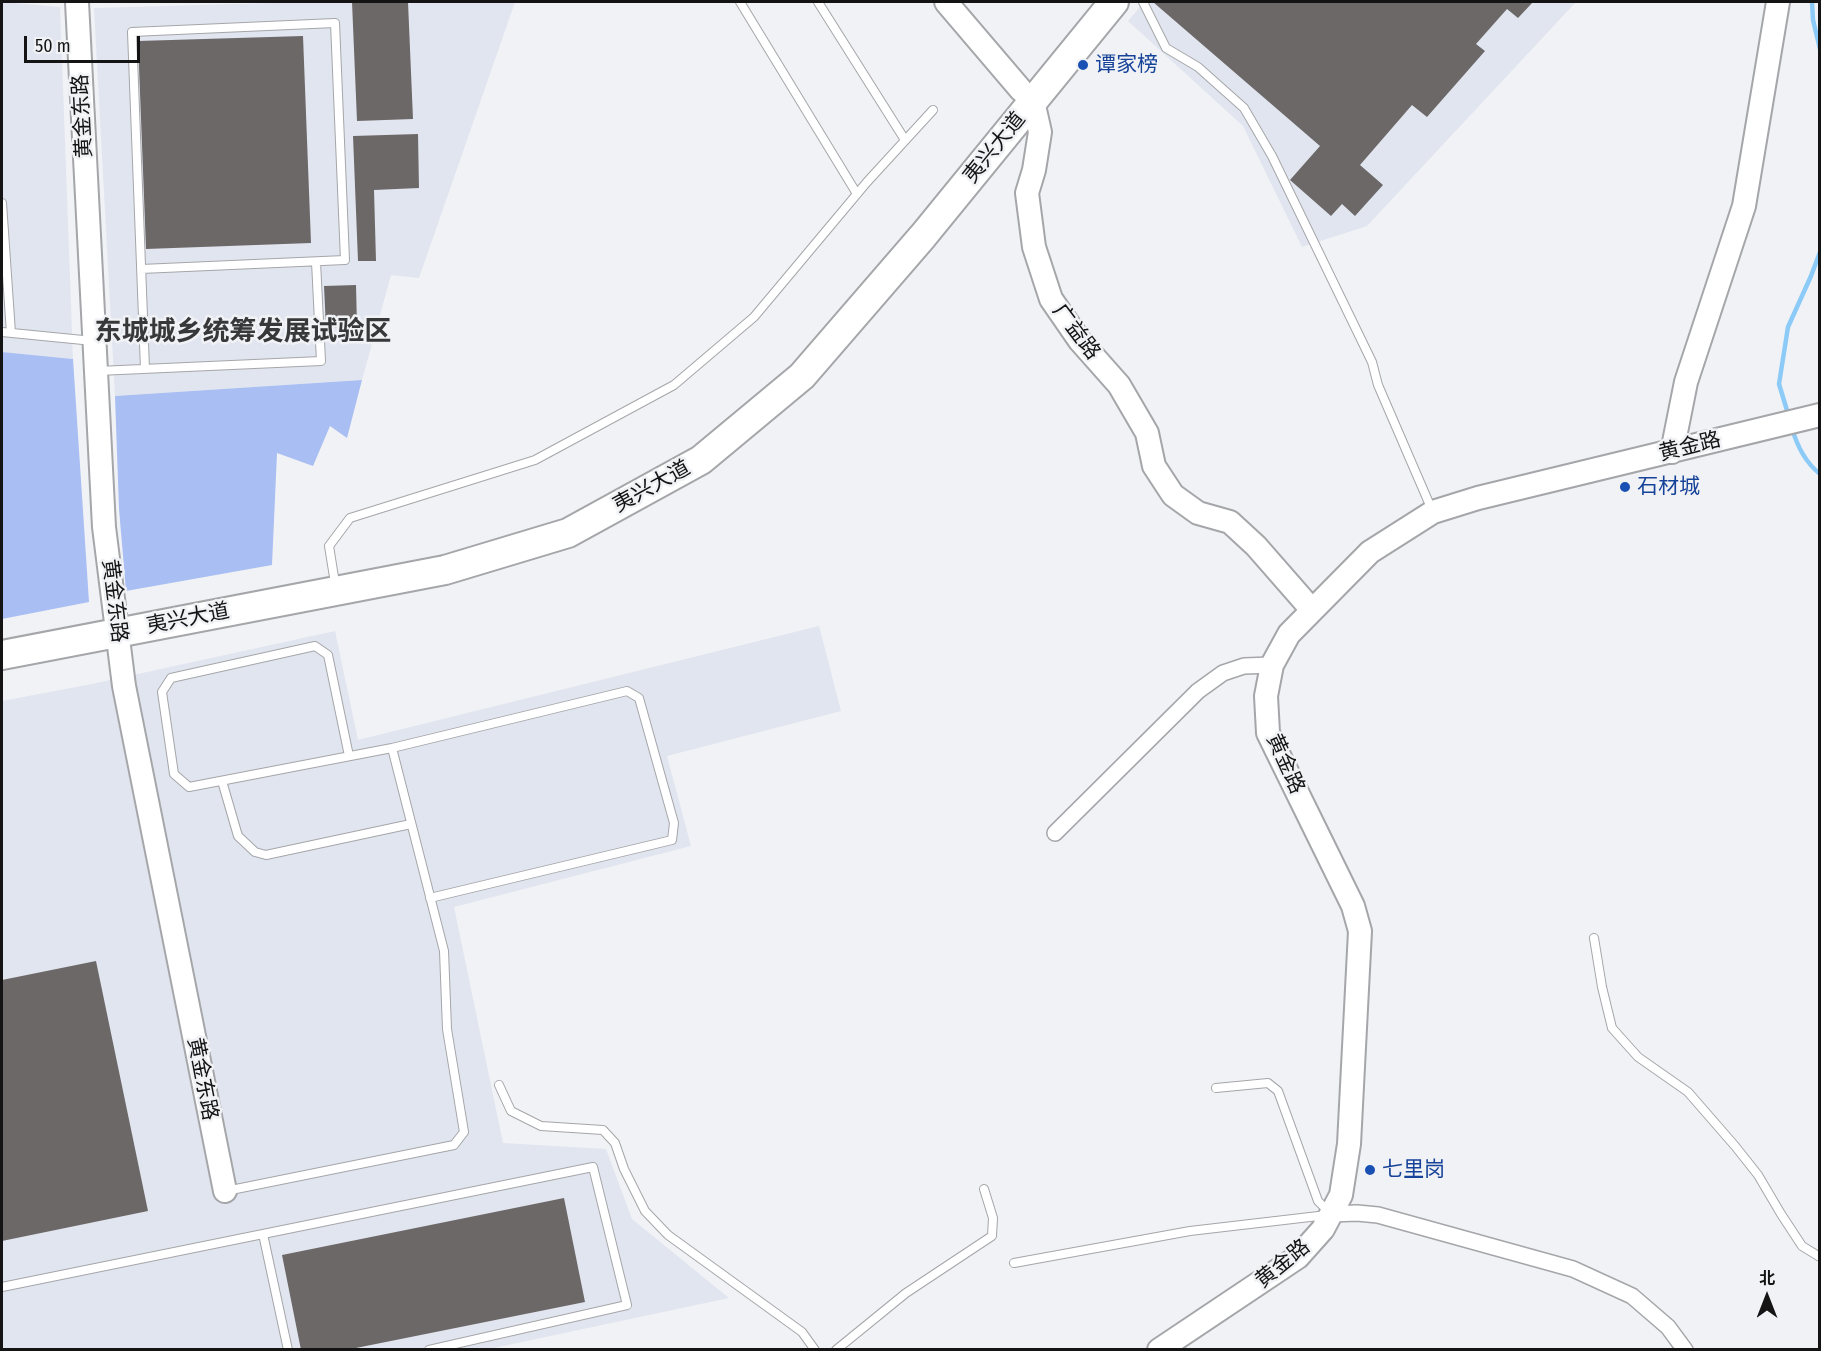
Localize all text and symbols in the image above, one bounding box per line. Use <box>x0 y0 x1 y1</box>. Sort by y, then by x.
scale bar <box>27 24 142 62</box>
text: 50 m <box>35 35 71 57</box>
place label: 谭家榜 <box>1095 52 1158 78</box>
marker: 谭家榜 <box>1076 58 1090 72</box>
street label: 黄金东路 <box>68 73 98 159</box>
street label: 夷兴大道 <box>959 107 1031 189</box>
street label: 广益路 <box>1047 299 1105 365</box>
district label: 东城城乡统筹发展试验区 <box>95 316 391 348</box>
street label: 黄金路 <box>1656 427 1724 467</box>
street label: 夷兴大道 <box>609 456 695 518</box>
place label: 石材城 <box>1637 474 1700 500</box>
marker: 石材城 <box>1618 480 1632 494</box>
street label: 黄金东路 <box>96 558 132 644</box>
street label: 夷兴大道 <box>144 599 232 639</box>
street label: 黄金路 <box>1261 730 1309 798</box>
street label: 黄金东路 <box>182 1035 222 1123</box>
place label: 七里岗 <box>1382 1157 1445 1183</box>
marker: 七里岗 <box>1363 1163 1377 1177</box>
street label: 黄金路 <box>1251 1234 1315 1294</box>
north arrow <box>1737 1267 1797 1327</box>
text: 北 <box>1759 1269 1775 1288</box>

